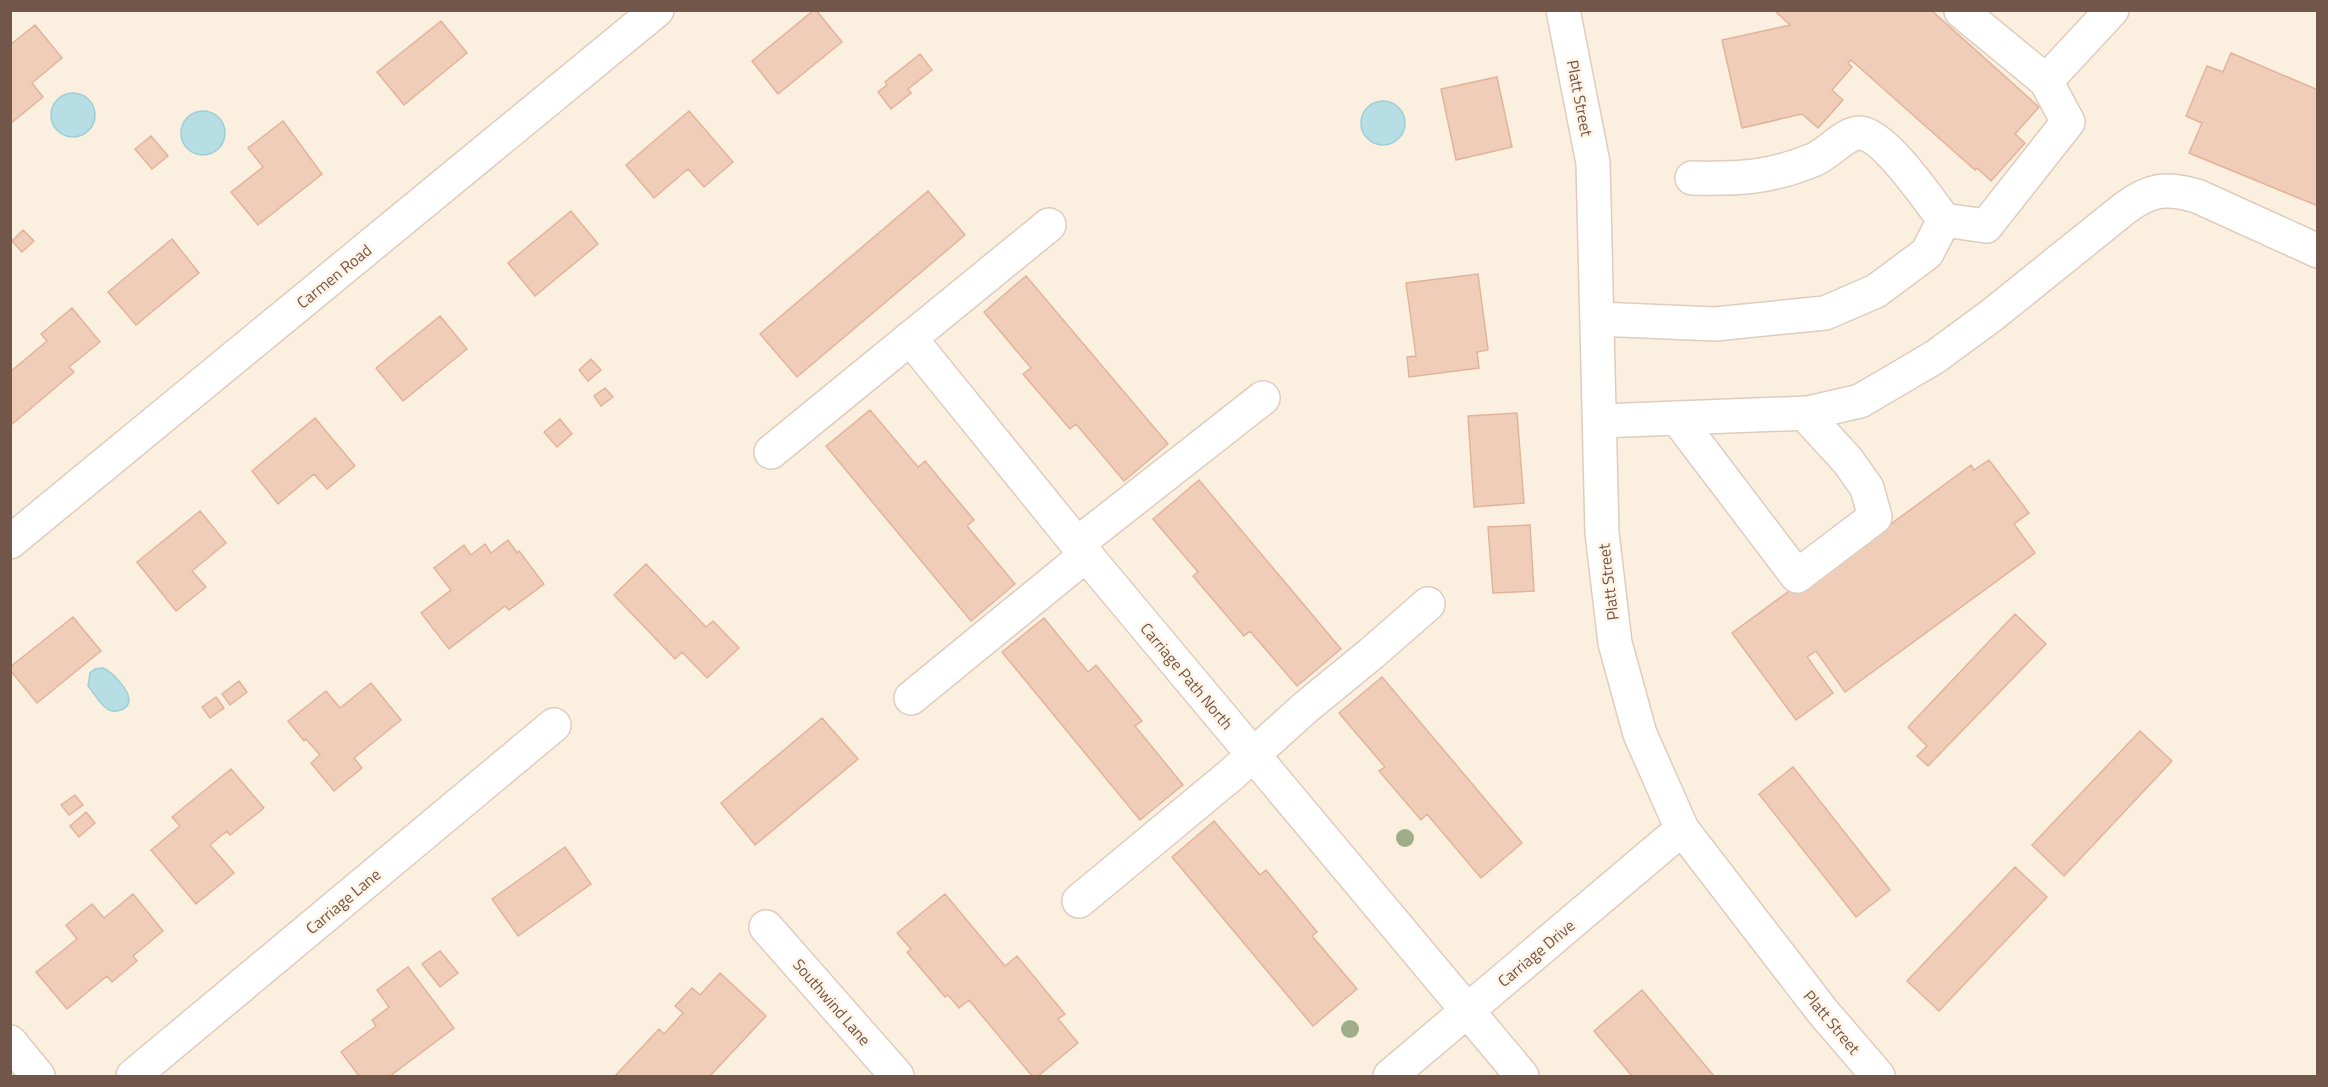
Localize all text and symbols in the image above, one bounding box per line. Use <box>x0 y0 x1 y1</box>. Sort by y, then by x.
street label: Platt Street <box>1561 58 1599 139</box>
street label: Carmen Road <box>291 238 377 314</box>
street label: Platt Street <box>1591 542 1625 622</box>
street label: Carriage Path North <box>1135 617 1239 735</box>
street label: Carriage Lane <box>300 862 386 940</box>
street label: Carriage Drive <box>1492 914 1580 992</box>
street label: Southwind Lane <box>787 953 877 1051</box>
street label: Platt Street <box>1798 985 1866 1060</box>

